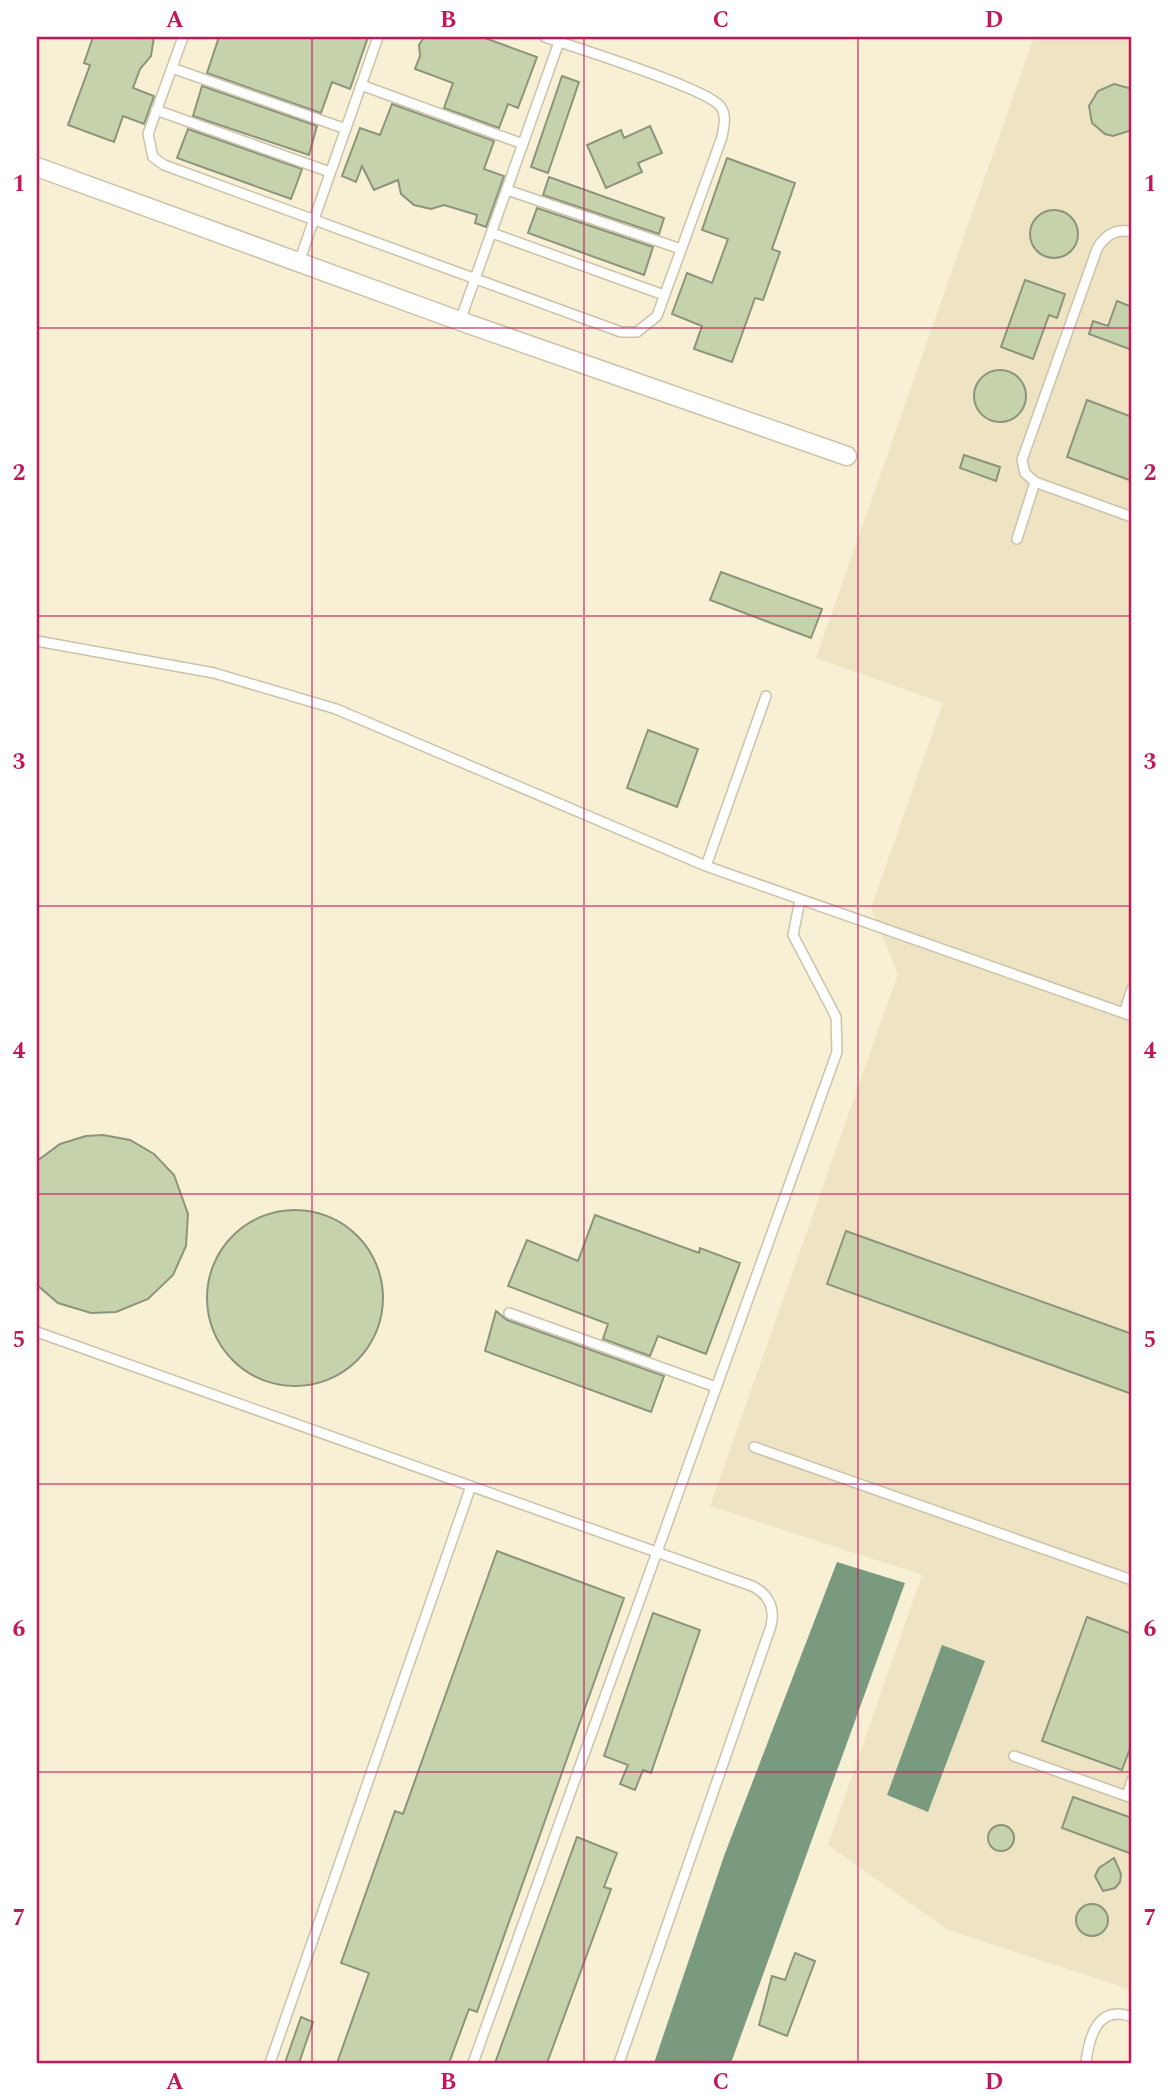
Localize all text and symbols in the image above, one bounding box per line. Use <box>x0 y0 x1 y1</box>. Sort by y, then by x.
text: A <box>166 3 184 38</box>
text: B <box>440 3 456 38</box>
text: C <box>713 3 729 38</box>
text: D <box>985 3 1003 38</box>
text: 1 <box>13 167 25 202</box>
text: 1 <box>1144 167 1156 202</box>
text: 2 <box>13 456 26 491</box>
text: 2 <box>1144 456 1157 491</box>
text: 3 <box>13 745 26 780</box>
text: 3 <box>1144 745 1157 780</box>
text: 4 <box>13 1034 26 1069</box>
text: 4 <box>1144 1034 1157 1069</box>
text: 5 <box>13 1323 25 1358</box>
text: 5 <box>1144 1323 1156 1358</box>
text: 6 <box>13 1612 26 1647</box>
text: 6 <box>1144 1612 1157 1647</box>
text: 7 <box>13 1901 25 1936</box>
text: 7 <box>1144 1901 1156 1936</box>
text: A <box>166 2065 184 2100</box>
text: B <box>440 2065 456 2100</box>
text: C <box>713 2065 729 2100</box>
text: D <box>985 2065 1003 2100</box>

